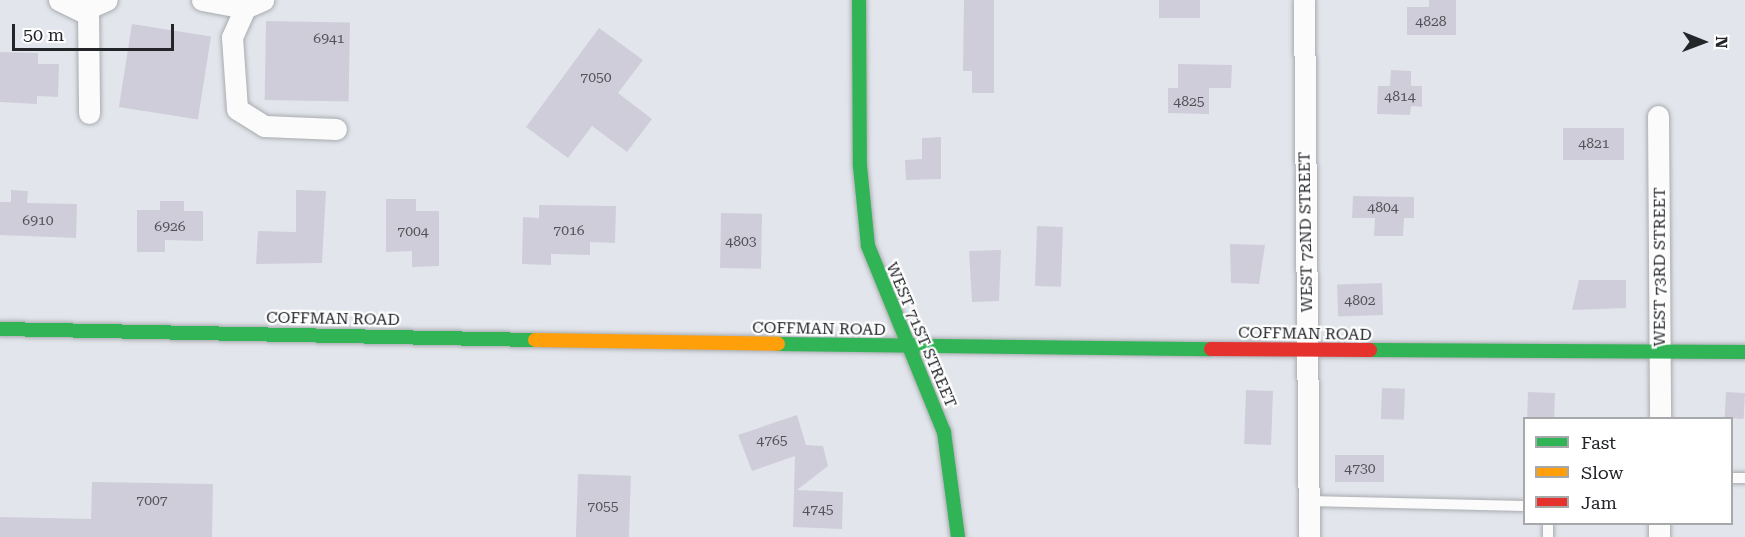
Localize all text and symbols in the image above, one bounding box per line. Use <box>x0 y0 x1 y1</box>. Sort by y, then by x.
scale bar <box>15 12 177 50</box>
north arrow <box>1673 12 1733 72</box>
house number: 4828 <box>1415 13 1447 29</box>
text: 50 m <box>23 24 64 45</box>
house number: 6941 <box>313 30 345 46</box>
text: N <box>1712 36 1731 49</box>
house number: 7050 <box>580 69 612 85</box>
house number: 4814 <box>1384 88 1416 104</box>
house number: 4825 <box>1173 93 1205 109</box>
house number: 4821 <box>1578 135 1610 151</box>
street label: WEST 72ND STREET <box>1295 151 1317 313</box>
street label: WEST 73RD STREET <box>1650 187 1670 347</box>
house number: 4804 <box>1367 199 1399 215</box>
house number: 6910 <box>22 212 54 228</box>
house number: 6926 <box>154 218 186 234</box>
house number: 7016 <box>553 222 585 238</box>
house number: 7004 <box>397 223 429 239</box>
house number: 4803 <box>725 233 757 249</box>
street label: WEST 71ST STREET <box>882 259 960 411</box>
house number: 4802 <box>1344 292 1376 308</box>
street label: COFFMAN ROAD <box>266 308 400 330</box>
street label: COFFMAN ROAD <box>752 318 886 340</box>
street label: COFFMAN ROAD <box>1238 323 1372 345</box>
legend <box>1523 417 1733 525</box>
house number: 4765 <box>756 432 788 448</box>
text: Fast <box>1581 432 1616 453</box>
house number: 4730 <box>1344 460 1376 476</box>
text: Slow <box>1581 462 1623 483</box>
house number: 7007 <box>136 492 168 508</box>
text: Jam <box>1581 492 1617 513</box>
house number: 7055 <box>587 498 619 514</box>
house number: 4745 <box>802 501 834 517</box>

